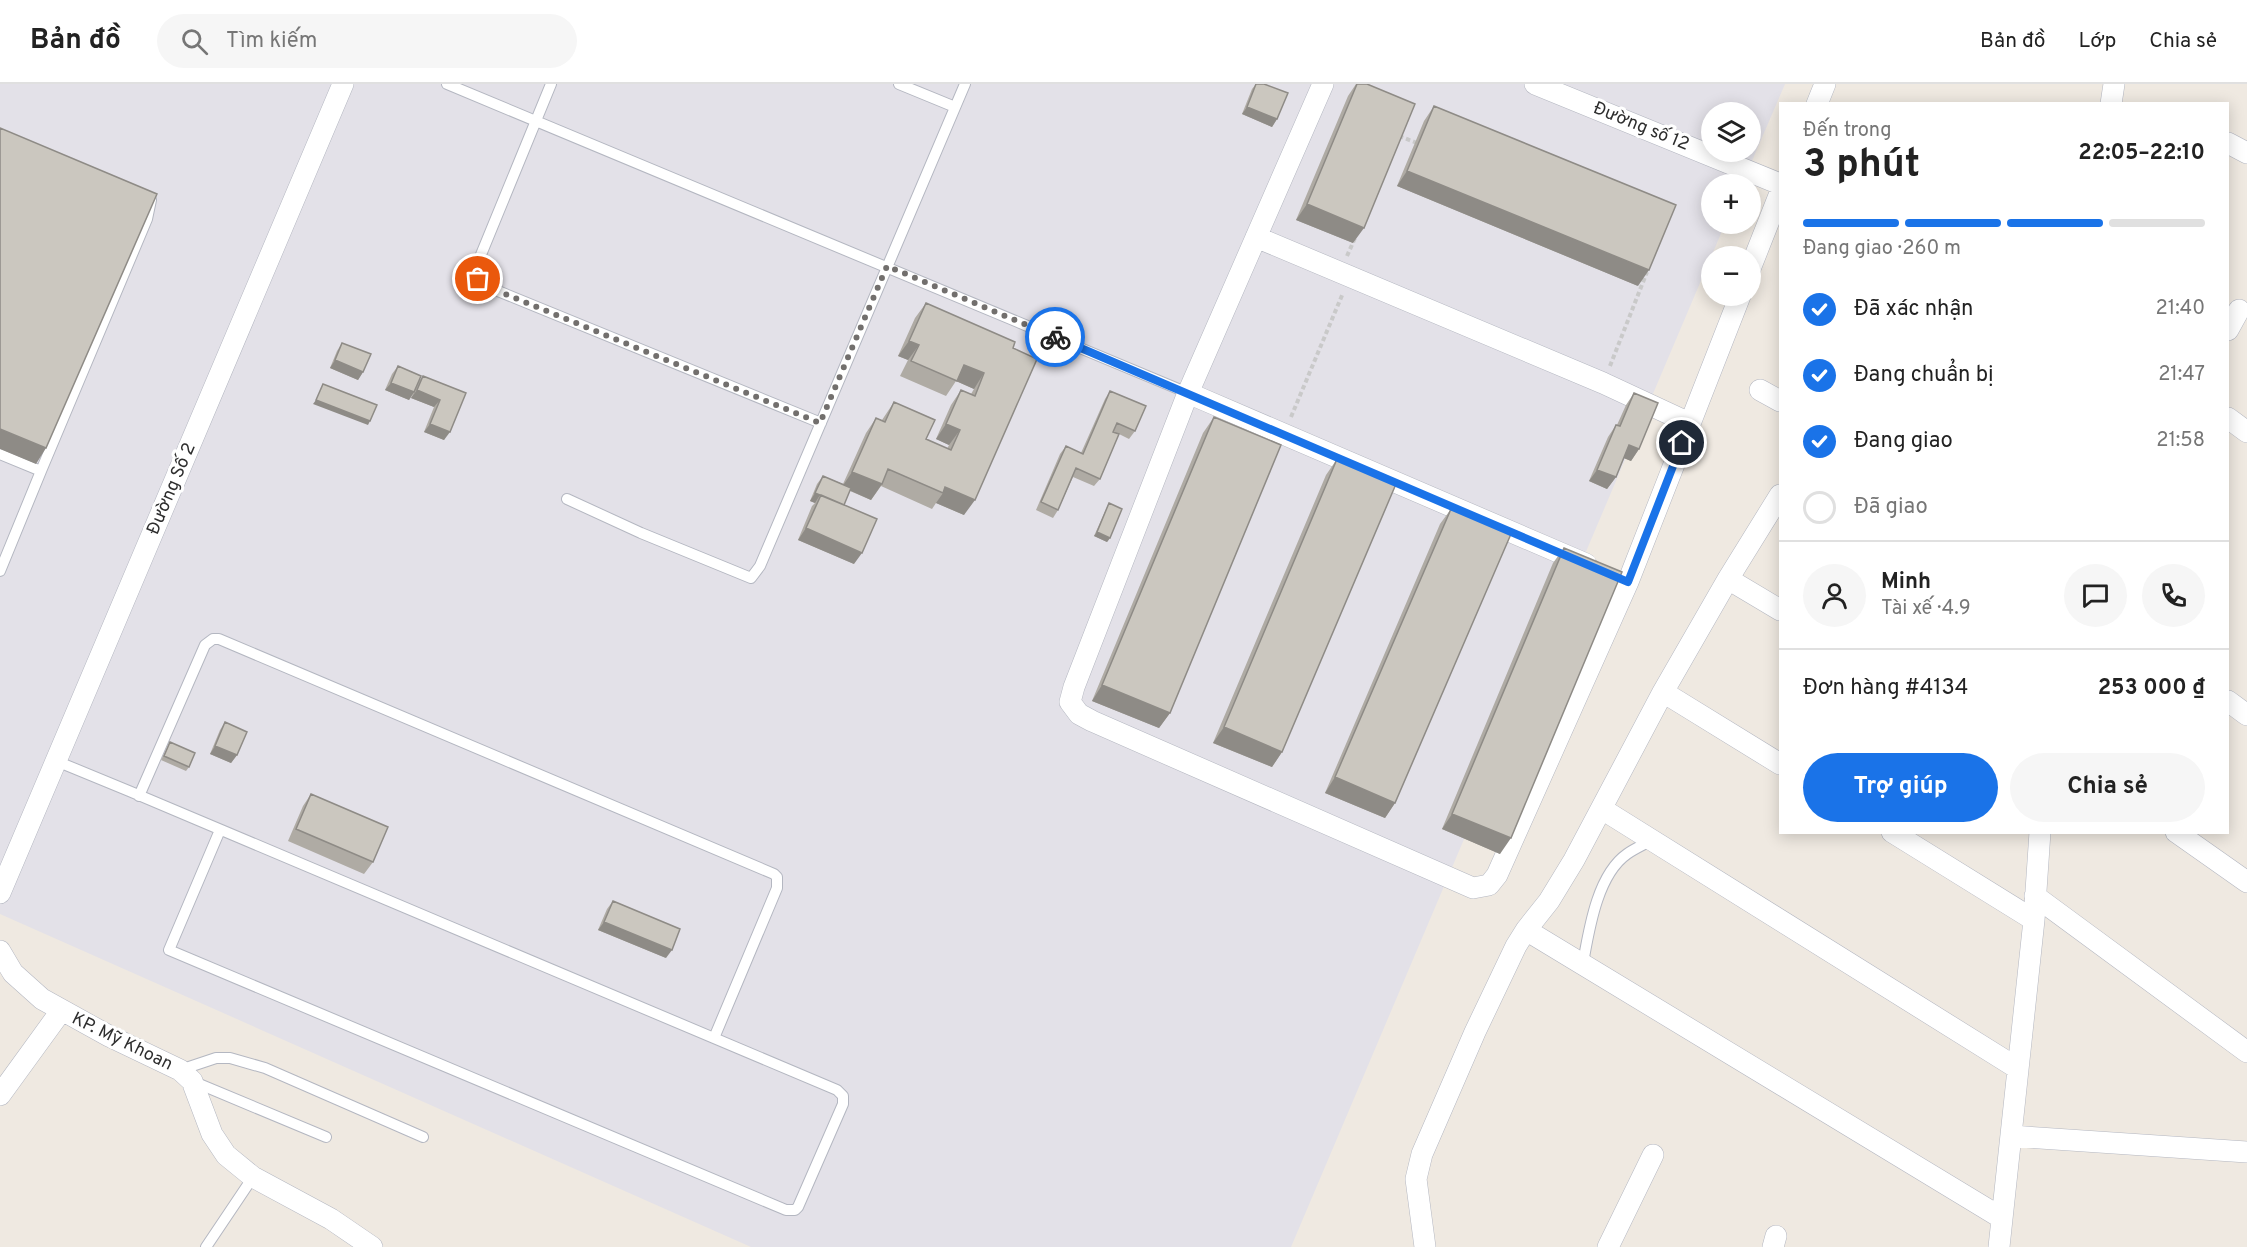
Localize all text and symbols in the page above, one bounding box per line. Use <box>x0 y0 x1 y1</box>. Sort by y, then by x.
search box <box>157 14 577 68</box>
text: Bản đồ <box>30 23 121 59</box>
icon: search <box>178 25 211 58</box>
text: Tìm kiếm <box>226 28 317 55</box>
text: Bản đồ <box>1980 28 2046 55</box>
text: Lớp <box>2079 28 2116 55</box>
text: Chia sẻ <box>2149 28 2217 55</box>
street label: Đường số 12 <box>1590 96 1693 157</box>
map controls <box>1701 102 1761 306</box>
button: layers <box>1701 102 1761 162</box>
text: Đến trong <box>1803 118 1892 144</box>
text: 22:05–22:10 <box>2078 140 2205 167</box>
text: 3 phút <box>1803 142 1920 191</box>
button: + <box>1701 174 1761 234</box>
text: Đang giao · 260 m <box>1803 236 1961 262</box>
button: − <box>1701 246 1761 306</box>
pin <box>452 253 503 304</box>
icon: bag <box>461 262 494 295</box>
icon: check <box>1803 293 1836 326</box>
text: Đã xác nhận <box>1854 296 1973 323</box>
text: 21:40 <box>2156 296 2205 322</box>
courier <box>1025 307 1085 367</box>
icon: bike <box>1039 321 1072 354</box>
icon: check <box>1803 359 1836 392</box>
text: Đang chuẩn bị <box>1854 362 1994 389</box>
text: 21:47 <box>2158 362 2205 388</box>
pin <box>1656 417 1707 468</box>
icon: check <box>1803 425 1836 458</box>
icon: home <box>1665 426 1698 459</box>
text: Đang giao <box>1854 428 1953 455</box>
text: 21:58 <box>2156 428 2205 454</box>
street label: Đường Số 2 <box>141 439 202 538</box>
text: Đã giao <box>1854 494 1928 521</box>
button: person <box>1803 564 1866 627</box>
button: chat <box>2064 564 2127 627</box>
button: phone <box>2142 564 2205 627</box>
text: Minh <box>1881 569 1931 596</box>
text: Tài xế · 4.9 <box>1881 596 1971 622</box>
text: Đơn hàng #4134 <box>1803 675 1968 702</box>
text: 253 000 ₫ <box>2098 675 2205 702</box>
button: Trợ giúp <box>1803 753 1998 822</box>
button: Chia sẻ <box>2010 753 2205 822</box>
street label: KP. Mỹ Khoan <box>68 1008 176 1076</box>

